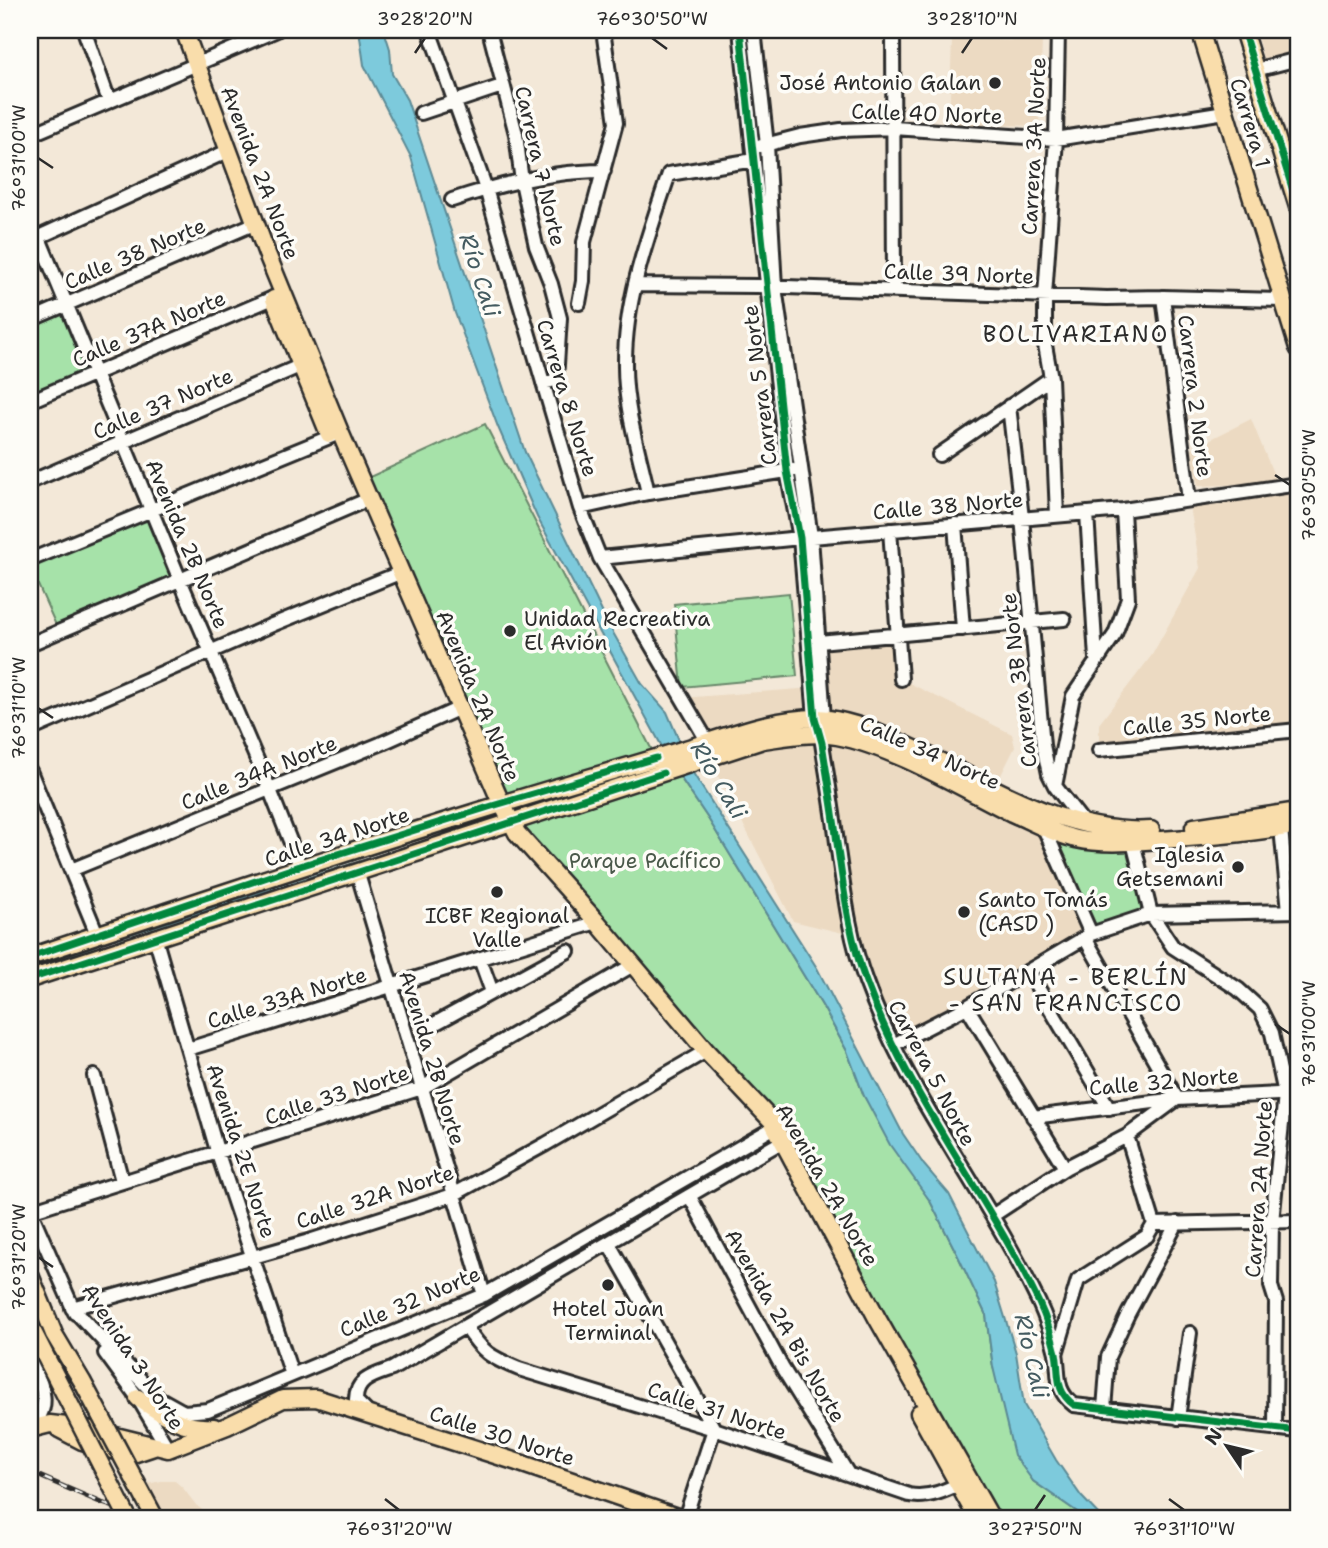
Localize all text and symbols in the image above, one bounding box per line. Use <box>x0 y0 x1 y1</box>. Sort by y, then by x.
text: 3°28'20"N <box>377 7 473 31</box>
text: 76°30'50"W <box>596 7 708 31</box>
text: 3°28'10"N <box>926 7 1018 31</box>
street label: Carrera 3A Norte <box>1015 56 1053 236</box>
place label: José Antonio Galan <box>779 69 981 97</box>
marker: José Antonio Galan <box>987 75 1003 91</box>
street label: Carrera 1 <box>1223 75 1277 171</box>
street label: Avenida 2A Norte <box>214 82 306 264</box>
street label: Carrera 7 Norte <box>508 83 572 249</box>
street label: Calle 40 Norte <box>851 97 1003 131</box>
text: 76°31'00"W <box>7 104 31 212</box>
street label: Calle 38 Norte <box>60 212 210 296</box>
water label: Río Cali <box>452 229 508 321</box>
street label: Calle 39 Norte <box>883 257 1035 291</box>
street label: Calle 37A Norte <box>68 284 230 374</box>
street label: Carrera 5 Norte <box>736 303 784 467</box>
street label: Carrera 2 Norte <box>1171 313 1219 479</box>
street label: Carrera 8 Norte <box>530 316 604 480</box>
district label: BOLIVARIANO <box>983 319 1169 349</box>
street label: Calle 37 Norte <box>89 362 237 446</box>
text: 76°30'50"W <box>1297 429 1321 541</box>
street label: Avenida 2B Norte <box>139 455 235 633</box>
street label: Calle 38 Norte <box>872 485 1024 527</box>
street label: Carrera 3B Norte <box>994 591 1044 769</box>
place label: Unidad Recreativa El Avión <box>524 605 710 657</box>
street label: Avenida 2A Norte <box>429 606 527 786</box>
marker: Unidad Recreativa El Avión <box>502 623 518 639</box>
text: 76°31'10"W <box>7 657 31 759</box>
street label: Calle 35 Norte <box>1121 699 1273 743</box>
street label: Calle 34 Norte <box>855 710 1005 796</box>
street label: Calle 34A Norte <box>177 729 341 817</box>
water label: Río Cali <box>684 735 754 825</box>
street label: Calle 34 Norte <box>261 800 413 874</box>
place label: Iglesia Getsemani <box>1116 841 1224 893</box>
park label: Parque Pacífico <box>569 847 721 875</box>
marker: Iglesia Getsemani <box>1230 859 1246 875</box>
marker: ICBF Regional Valle <box>489 884 505 900</box>
place label: Santo Tomás (CASD ) <box>978 886 1108 938</box>
place label: ICBF Regional Valle <box>425 902 570 954</box>
marker: Santo Tomás (CASD ) <box>956 904 972 920</box>
street label: Calle 33A Norte <box>204 960 370 1036</box>
district label: SULTANA - BERLÍN - SAN FRANCISCO <box>943 961 1189 1018</box>
street label: Avenida 2B Norte <box>392 967 472 1149</box>
text: 76°31'00"W <box>1297 980 1321 1088</box>
street label: Carrera 5 Norte <box>882 995 982 1151</box>
street label: Calle 33 Norte <box>261 1058 413 1132</box>
street label: Avenida 2E Norte <box>200 1060 282 1242</box>
street label: Calle 32 Norte <box>1088 1062 1240 1102</box>
street label: Avenida 2A Norte <box>769 1098 885 1272</box>
street label: Carrera 2A Norte <box>1239 1099 1279 1279</box>
street label: Calle 32A Norte <box>292 1158 458 1236</box>
text: 76°31'20"W <box>7 1204 31 1310</box>
street label: Avenida 2A Bis Norte <box>718 1224 852 1428</box>
street label: Calle 32 Norte <box>335 1260 485 1344</box>
marker: Hotel Juan Terminal <box>600 1277 616 1293</box>
street label: Avenida 3 Norte <box>75 1278 191 1436</box>
place label: Hotel Juan Terminal <box>552 1295 664 1347</box>
water label: Río Cali <box>1008 1311 1056 1402</box>
street label: Calle 31 Norte <box>644 1375 790 1447</box>
street label: Calle 30 Norte <box>426 1399 578 1473</box>
north arrow <box>1192 1412 1262 1482</box>
text: N <box>1199 1423 1228 1450</box>
text: 76°31'20"W <box>346 1517 452 1541</box>
text: 3°27'50"N <box>988 1517 1082 1541</box>
text: 76°31'10"W <box>1133 1517 1235 1541</box>

